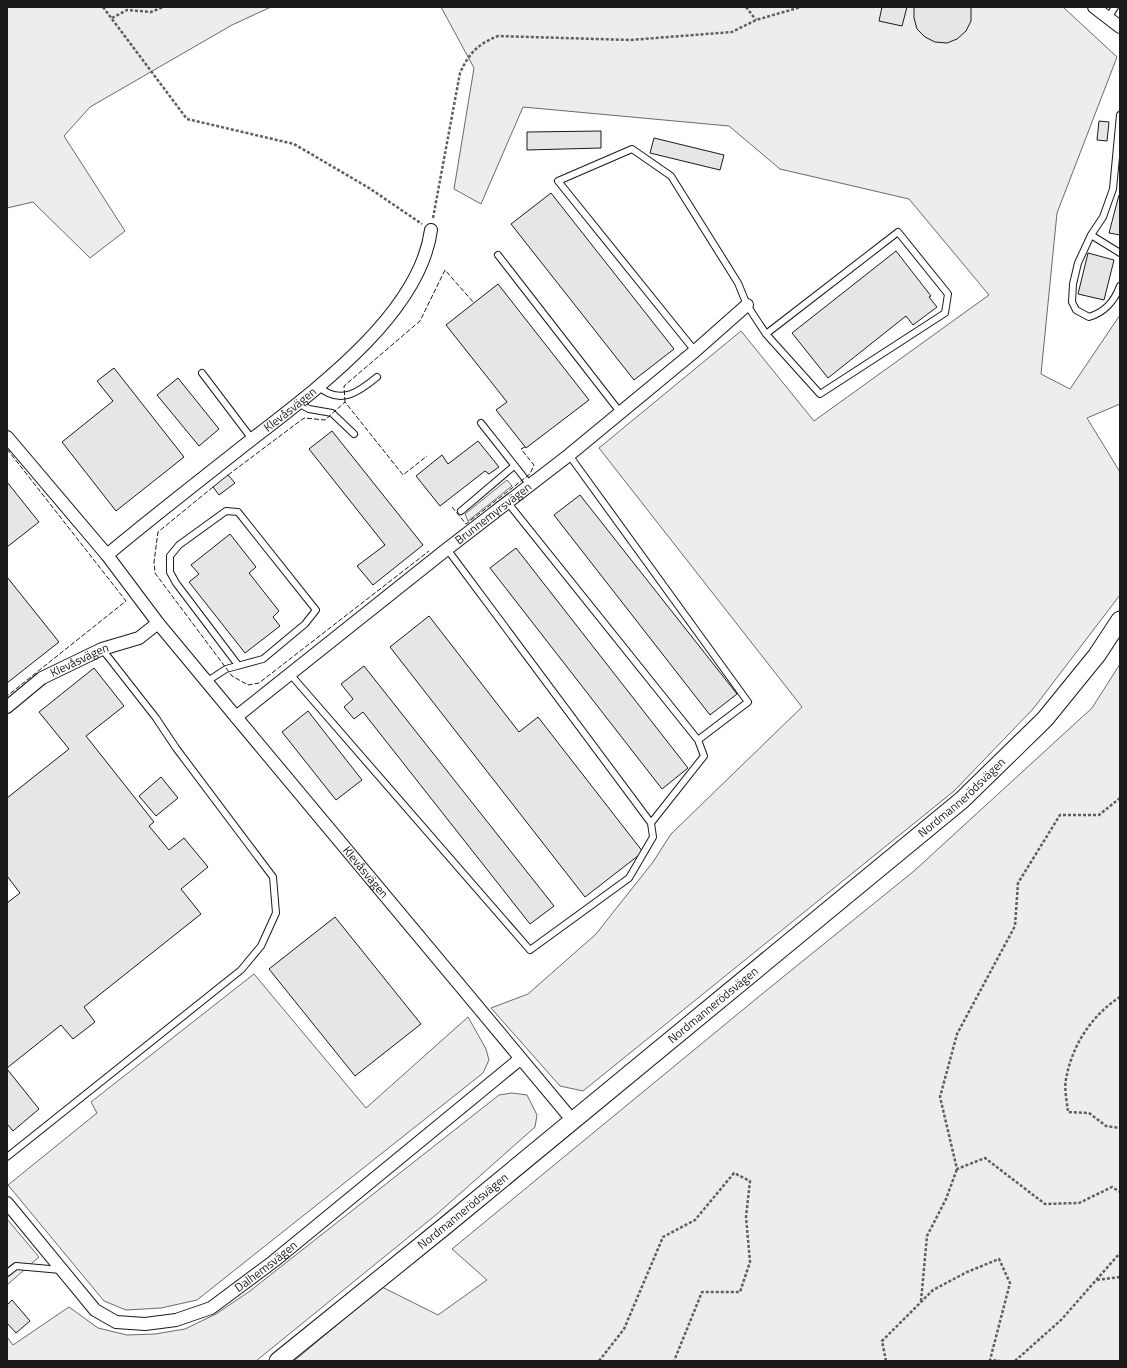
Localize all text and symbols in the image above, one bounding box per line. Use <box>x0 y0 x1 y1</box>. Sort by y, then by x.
street label: Klevåsvägen <box>259 382 320 436</box>
street label: Brunnemyrsvägen <box>450 477 535 549</box>
street label: Klevåsvägen <box>47 638 111 682</box>
street label: Nordmannerödsvägen <box>913 753 1009 842</box>
street label: Klevåsvägen <box>338 842 393 902</box>
street label: Nordmannerödsvägen <box>663 962 762 1048</box>
street label: Nordmannerödsvägen <box>413 1168 512 1254</box>
street label: Dalhemsvägen <box>230 1236 301 1296</box>

